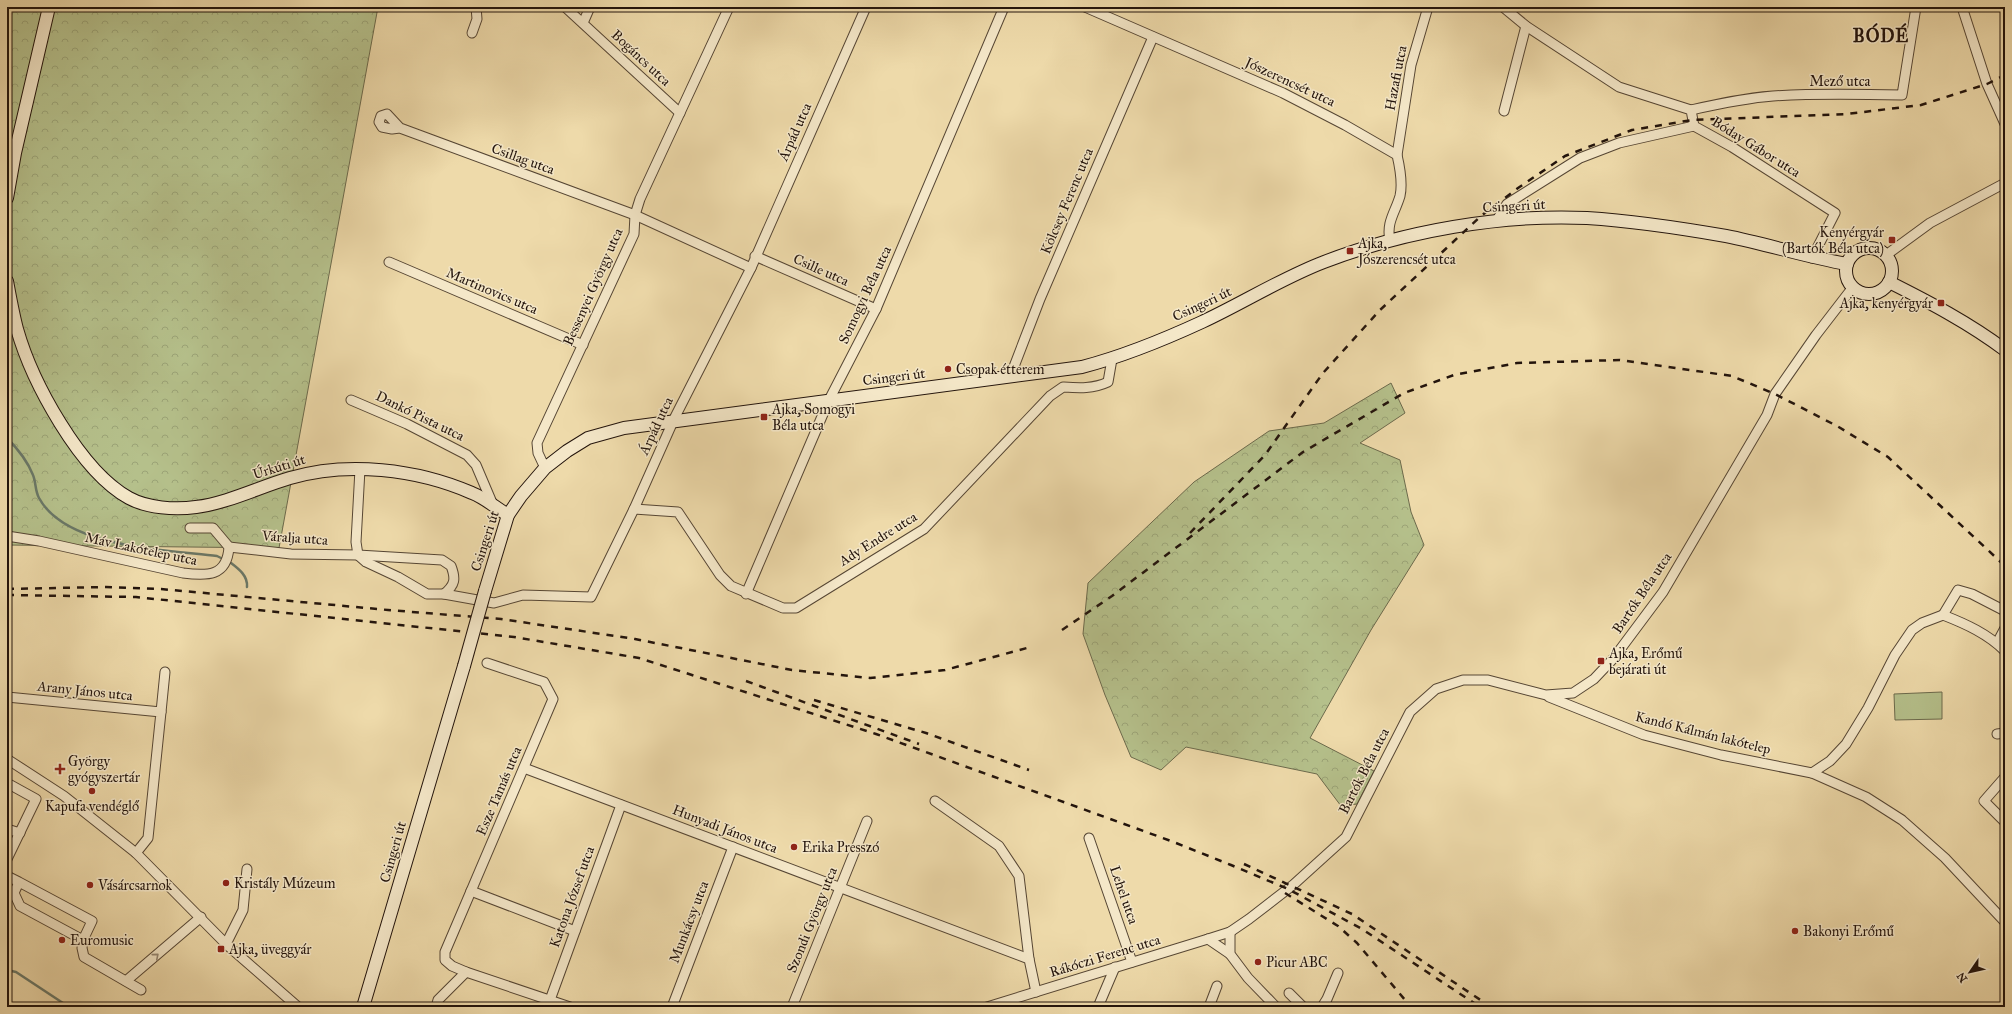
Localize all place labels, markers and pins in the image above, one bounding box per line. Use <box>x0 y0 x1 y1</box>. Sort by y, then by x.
place label: Kenyérgyár (Bartók Béla utca) <box>1782 224 1885 258</box>
place label: Ajka, Jószerencsét utca <box>1356 235 1456 269</box>
marker: Kenyérgyár (Bartók Béla utca) <box>1887 235 1897 245</box>
marker: Ajka, Jószerencsét utca <box>1345 246 1355 256</box>
place label: Ajka, kenyérgyár <box>1839 295 1934 312</box>
marker: Ajka, kenyérgyár <box>1936 298 1946 308</box>
place label: Csopak étterem <box>956 361 1045 378</box>
marker: Csopak étterem <box>943 364 953 374</box>
place label: Ajka, Somogyi Béla utca <box>771 401 855 434</box>
marker: Ajka, Somogyi Béla utca <box>759 412 769 422</box>
place label: Ajka, Erőmű bejárati út <box>1608 645 1683 678</box>
marker: Ajka, Erőmű bejárati út <box>1596 656 1606 666</box>
place label: György gyógyszertár <box>68 753 141 786</box>
marker: György gyógyszertár <box>55 764 65 774</box>
marker: Kapufa vendéglő <box>87 786 97 796</box>
place label: Kapufa vendéglő <box>45 798 140 815</box>
place label: Erika Presszó <box>802 839 879 856</box>
marker: Erika Presszó <box>789 842 799 852</box>
place label: Kristály Múzeum <box>234 875 336 892</box>
place label: Vásárcsarnok <box>97 877 173 894</box>
marker: Kristály Múzeum <box>221 878 231 888</box>
marker: Vásárcsarnok <box>85 880 95 890</box>
place label: Bakonyi Erőmű <box>1803 923 1894 940</box>
marker: Bakonyi Erőmű <box>1790 926 1800 936</box>
place label: Euromusic <box>70 932 134 949</box>
marker: Euromusic <box>57 935 67 945</box>
place label: Ajka, üveggyár <box>228 941 312 958</box>
marker: Ajka, üveggyár <box>216 944 226 954</box>
place label: Picur ABC <box>1266 954 1328 971</box>
marker: Picur ABC <box>1253 957 1263 967</box>

